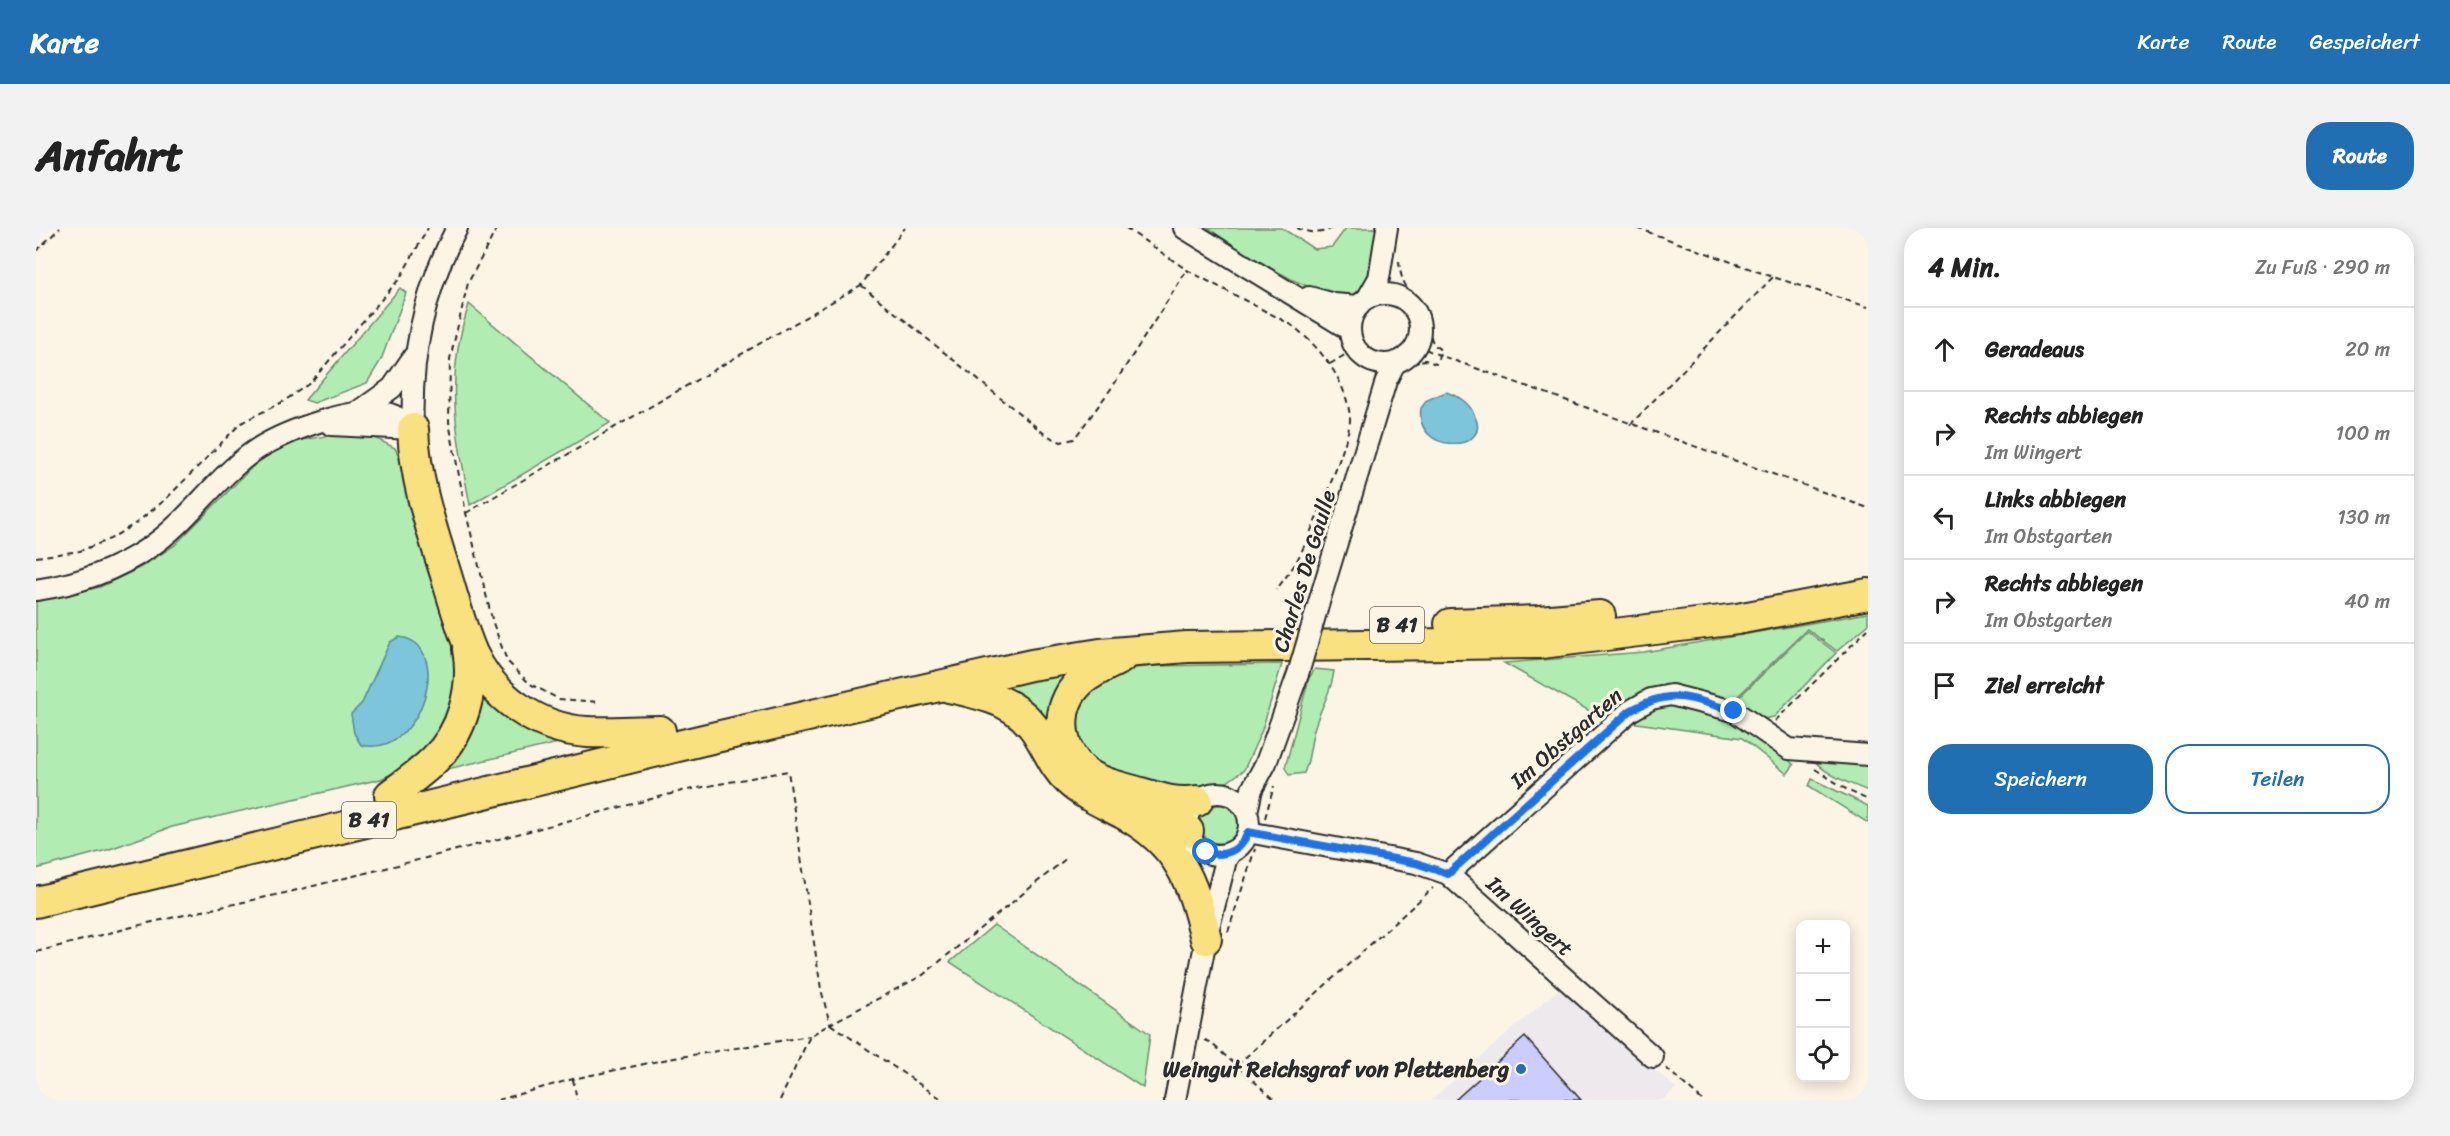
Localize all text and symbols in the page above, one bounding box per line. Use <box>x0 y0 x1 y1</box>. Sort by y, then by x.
text: Karte <box>30 18 99 67</box>
text: Karte <box>2138 23 2189 61</box>
text: Route <box>2222 23 2276 61</box>
text: Gespeichert <box>2309 23 2420 61</box>
text: Anfahrt <box>36 119 183 193</box>
button: Route <box>2306 122 2414 190</box>
text: 4 Min. <box>1928 244 2001 290</box>
text: Zu Fuß · 290 m <box>2255 250 2390 285</box>
text: Geradeaus <box>1985 330 2084 369</box>
text: 20 m <box>2345 332 2390 367</box>
icon: ahead <box>1928 333 1961 366</box>
text: Rechts abbiegen <box>1985 396 2143 435</box>
text: 100 m <box>2336 416 2390 451</box>
icon: right <box>1928 417 1961 450</box>
text: Im Wingert <box>1985 435 2083 470</box>
text: Links abbiegen <box>1985 480 2126 519</box>
street label: Charles De Gaulle <box>1261 485 1347 657</box>
text: 130 m <box>2337 500 2390 535</box>
icon: left <box>1928 501 1961 534</box>
text: Im Obstgarten <box>1985 519 2112 554</box>
text: Rechts abbiegen <box>1985 564 2143 603</box>
text: 40 m <box>2344 584 2390 619</box>
icon: right <box>1928 585 1961 618</box>
text: Im Obstgarten <box>1985 603 2112 638</box>
road number: B 41 <box>1370 607 1424 643</box>
text: Ziel erreicht <box>1985 666 2104 705</box>
icon: arrive <box>1928 669 1961 702</box>
street label: Im Obstgarten <box>1500 677 1632 799</box>
route end <box>1720 697 1746 723</box>
button: Speichern <box>1928 744 2153 814</box>
button: Teilen <box>2165 744 2390 814</box>
road number: B 41 <box>342 802 396 838</box>
route start <box>1192 838 1218 864</box>
street label: Im Wingert <box>1476 865 1583 967</box>
map controls <box>1796 920 1850 1082</box>
button: + <box>1796 920 1850 974</box>
button: − <box>1796 974 1850 1028</box>
button: locate <box>1796 1028 1850 1082</box>
place label: Weingut Reichsgraf von Plettenberg <box>1163 1050 1509 1089</box>
marker: Weingut Reichsgraf von Plettenberg <box>1514 1062 1528 1076</box>

